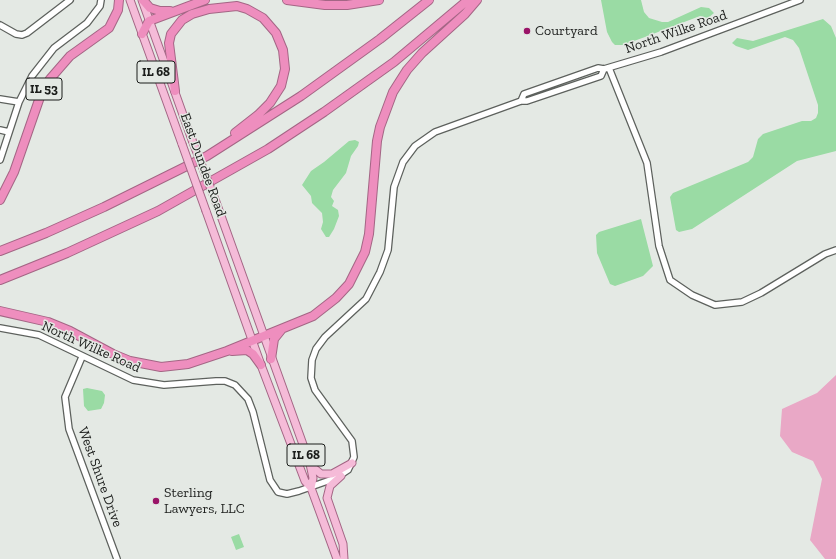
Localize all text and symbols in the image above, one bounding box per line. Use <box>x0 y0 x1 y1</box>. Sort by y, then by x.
street label: North Wilke Road <box>623 7 729 57</box>
place label: Courtyard <box>535 23 598 39</box>
marker: Courtyard <box>522 26 532 36</box>
road number: IL 68 <box>137 61 175 83</box>
road number: IL 53 <box>26 78 62 100</box>
street label: East Dundee Road <box>176 111 230 219</box>
street label: North Wilke Road <box>39 318 143 376</box>
street label: West Shure Drive <box>74 425 126 529</box>
road number: IL 68 <box>287 444 325 466</box>
place label: Sterling Lawyers, LLC <box>164 485 245 518</box>
marker: Sterling Lawyers, LLC <box>151 496 161 506</box>

